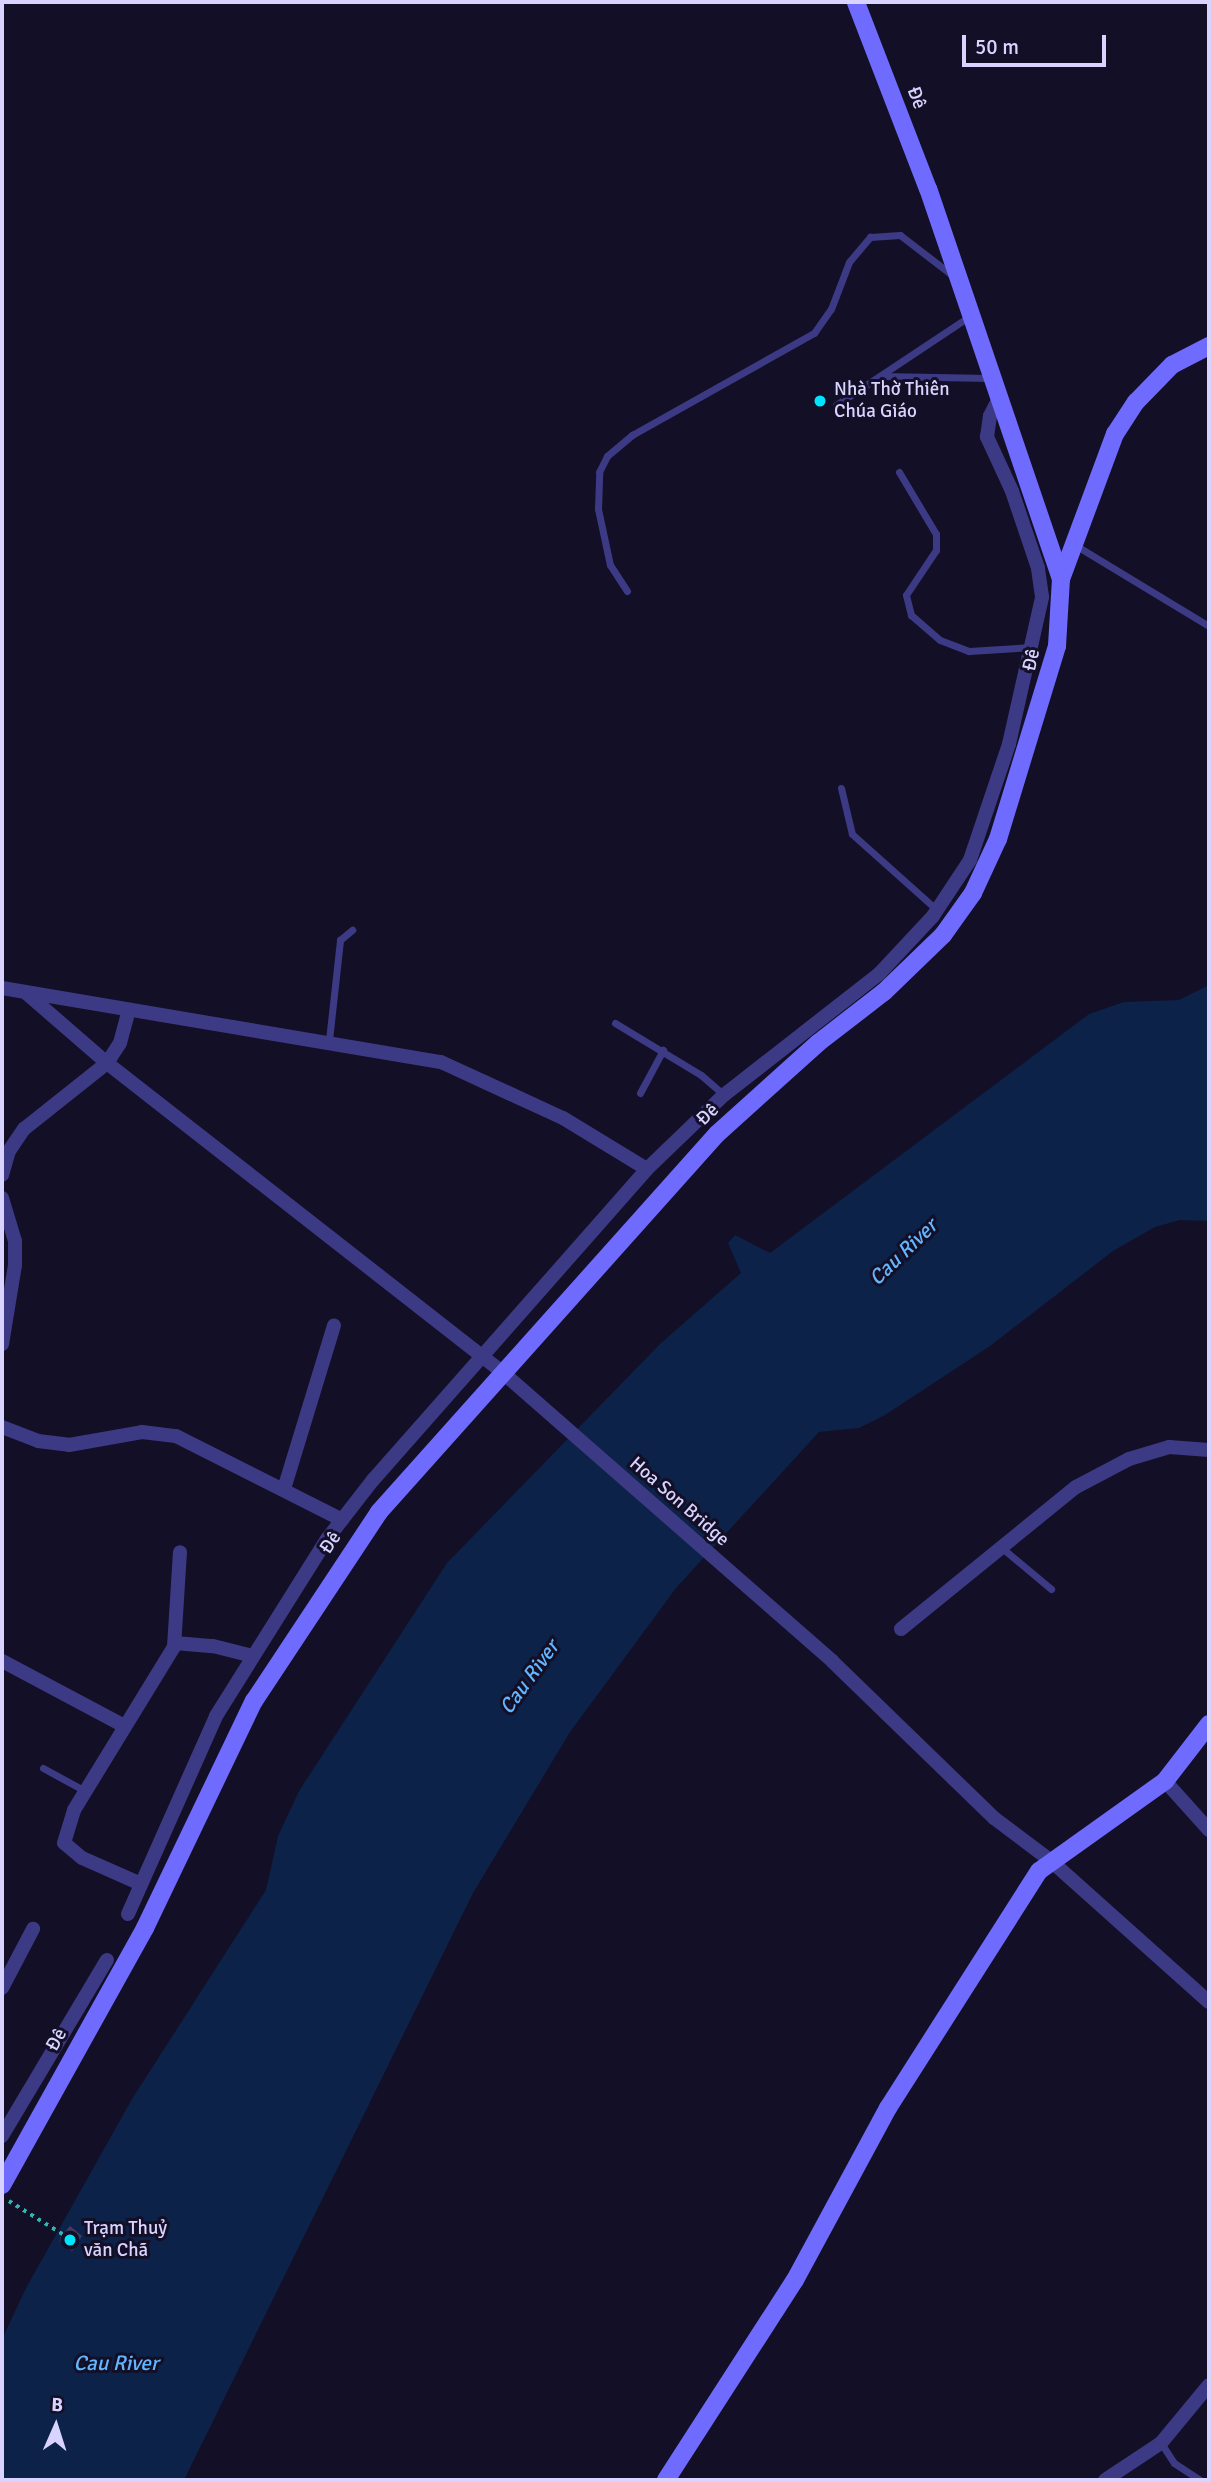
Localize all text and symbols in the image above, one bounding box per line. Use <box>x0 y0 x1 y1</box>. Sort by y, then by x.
scale bar <box>966 21 1110 65</box>
text: 50 m <box>975 34 1019 60</box>
street label: Đê <box>901 84 931 112</box>
place label: Nhà Thờ Thiên Chúa Giáo <box>834 379 950 423</box>
marker: Nhà Thờ Thiên Chúa Giáo <box>812 393 828 409</box>
street label: Đê <box>1018 647 1046 673</box>
street label: Đê <box>692 1099 724 1131</box>
water label: Cau River <box>864 1213 942 1291</box>
street label: Hoa Son Bridge <box>624 1452 734 1552</box>
street label: Đê <box>315 1527 347 1559</box>
water label: Cau River <box>494 1635 564 1719</box>
street label: Đê <box>42 2025 72 2055</box>
place label: Trạm Thuỷ văn Chã <box>84 2218 167 2262</box>
marker: Trạm Thuỷ văn Chã <box>62 2232 78 2248</box>
water label: Cau River <box>74 2350 158 2376</box>
north arrow <box>21 2391 91 2461</box>
text: B <box>51 2393 64 2417</box>

